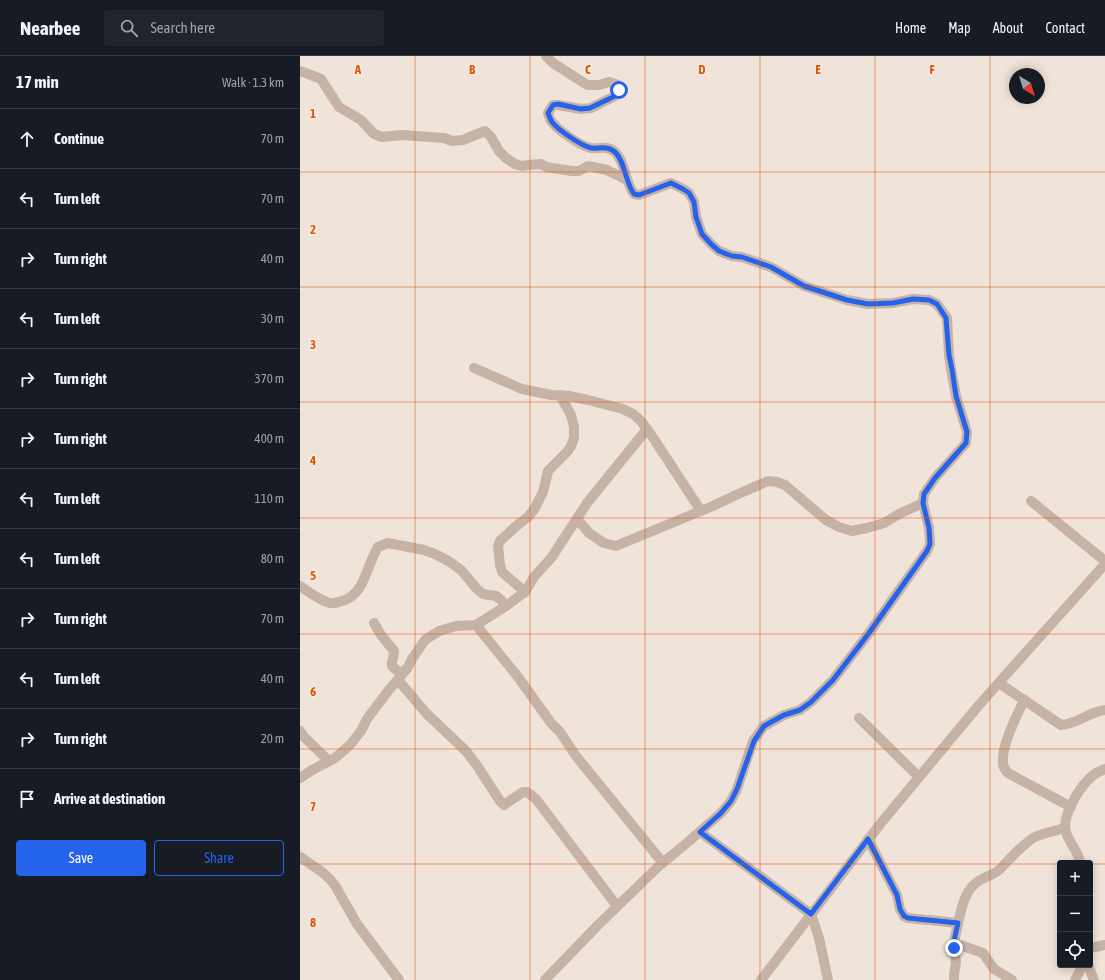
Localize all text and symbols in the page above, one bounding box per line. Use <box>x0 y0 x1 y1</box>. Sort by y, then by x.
search box <box>104 10 384 46</box>
text: Nearbee <box>20 17 80 39</box>
icon: search <box>118 17 140 39</box>
text: Search here <box>150 19 215 36</box>
text: Home <box>895 20 926 36</box>
text: Map <box>948 20 971 36</box>
text: About <box>993 20 1024 36</box>
text: Contact <box>1046 20 1085 36</box>
text: A <box>354 62 362 77</box>
text: B <box>469 62 476 77</box>
text: C <box>585 62 591 77</box>
text: D <box>698 62 706 77</box>
text: E <box>815 62 821 77</box>
text: F <box>929 62 935 77</box>
north arrow <box>1009 68 1045 104</box>
text: 17 min <box>16 72 59 92</box>
text: Walk · 1.3 km <box>222 75 284 90</box>
route start <box>610 81 628 99</box>
text: 1 <box>310 106 316 121</box>
icon: ahead <box>16 128 38 150</box>
text: Continue <box>54 130 104 147</box>
text: 70 m <box>261 131 284 146</box>
icon: left <box>16 188 38 210</box>
text: Turn left <box>54 190 100 207</box>
text: 70 m <box>261 191 284 206</box>
text: 2 <box>310 222 316 237</box>
icon: right <box>16 248 38 270</box>
text: Turn right <box>54 250 107 267</box>
text: 40 m <box>261 251 284 266</box>
icon: left <box>16 308 38 330</box>
text: Turn left <box>54 310 100 327</box>
text: 30 m <box>261 311 284 326</box>
text: 3 <box>310 337 316 352</box>
icon: right <box>16 368 38 390</box>
text: Turn right <box>54 370 107 387</box>
text: 370 m <box>255 371 284 386</box>
icon: right <box>16 428 38 450</box>
text: Turn right <box>54 430 107 447</box>
text: 400 m <box>255 431 284 446</box>
text: 4 <box>309 453 316 468</box>
icon: left <box>16 488 38 510</box>
text: Turn left <box>54 490 100 507</box>
text: 110 m <box>255 491 284 506</box>
icon: left <box>16 548 38 570</box>
text: Turn left <box>54 550 100 567</box>
text: 80 m <box>261 551 284 566</box>
text: 5 <box>310 568 316 583</box>
icon: right <box>16 608 38 630</box>
text: Turn right <box>54 610 107 627</box>
text: 70 m <box>261 611 284 626</box>
icon: left <box>16 668 38 690</box>
text: Turn left <box>54 670 100 687</box>
text: 40 m <box>261 671 284 686</box>
text: 6 <box>310 684 316 699</box>
icon: right <box>16 728 38 750</box>
text: Turn right <box>54 730 107 747</box>
text: 20 m <box>261 731 284 746</box>
icon: arrive <box>16 788 38 810</box>
text: Arrive at destination <box>54 790 165 807</box>
text: 7 <box>310 799 316 814</box>
button: Save <box>16 840 146 876</box>
button: Share <box>154 840 284 876</box>
map controls <box>1057 860 1093 968</box>
button: + <box>1057 860 1093 896</box>
button: − <box>1057 896 1093 932</box>
text: 8 <box>310 915 316 930</box>
button: locate <box>1057 932 1093 968</box>
route end <box>945 939 963 957</box>

